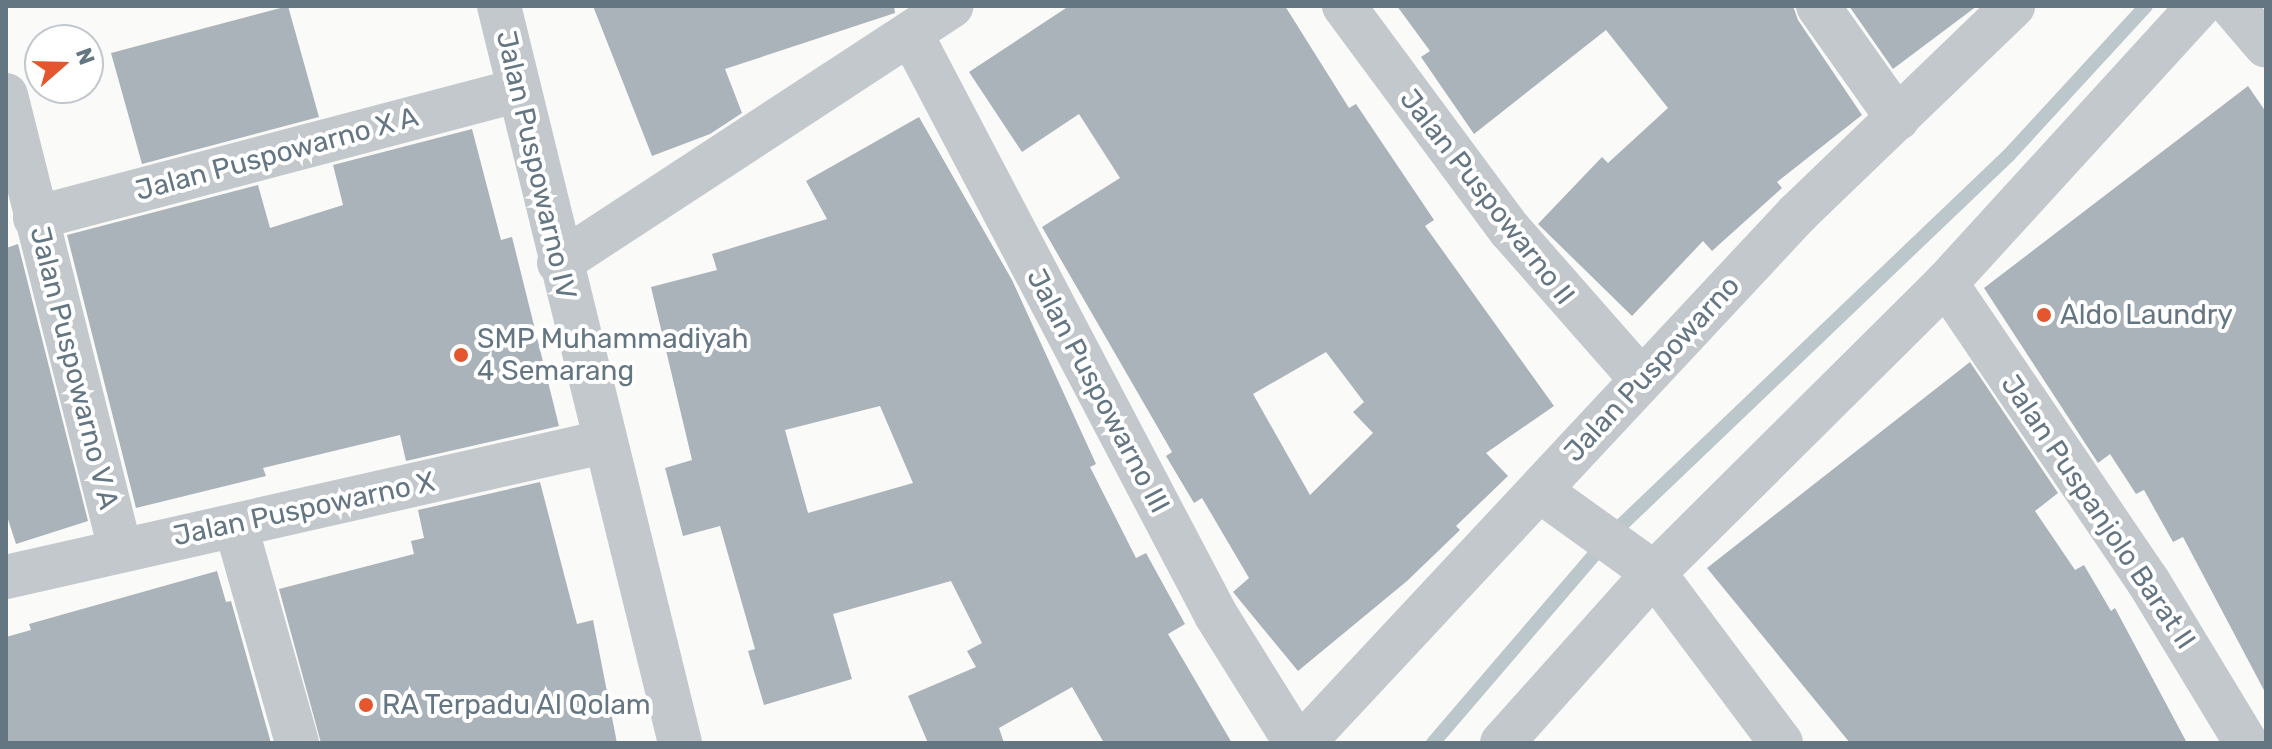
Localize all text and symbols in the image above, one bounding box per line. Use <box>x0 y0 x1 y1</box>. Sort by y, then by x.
north arrow <box>24 24 104 104</box>
street label: Jalan Puspowarno IV <box>489 27 583 303</box>
text: N <box>70 44 101 68</box>
street label: Jalan Puspowarno II <box>1392 83 1582 311</box>
street label: Jalan Puspowarno X A <box>132 100 422 208</box>
street label: Jalan Puspowarno V A <box>22 222 126 514</box>
street label: Jalan Puspowarno III <box>1019 263 1177 519</box>
street label: Jalan Puspowarno <box>1557 269 1747 469</box>
place label: Aldo Laundry <box>2060 298 2233 332</box>
marker: Aldo Laundry <box>2035 306 2053 324</box>
place label: SMP Muhammadiyah 4 Semarang <box>477 322 749 388</box>
marker: SMP Muhammadiyah 4 Semarang <box>452 346 470 364</box>
street label: Jalan Puspanjolo Barat II <box>1994 369 2202 655</box>
street label: Jalan Puspowarno X <box>170 465 438 553</box>
place label: RA Terpadu Al Qolam <box>382 688 653 722</box>
marker: RA Terpadu Al Qolam <box>357 696 375 714</box>

